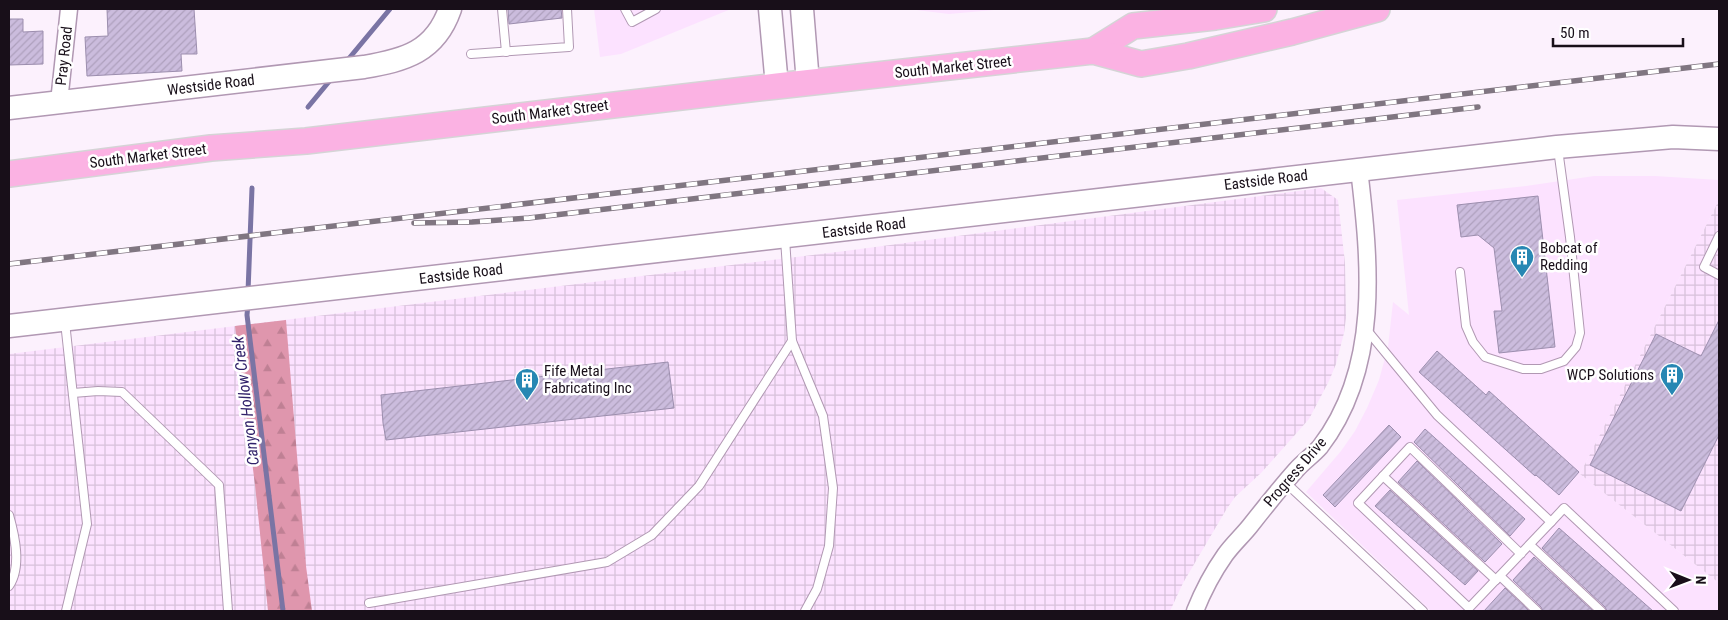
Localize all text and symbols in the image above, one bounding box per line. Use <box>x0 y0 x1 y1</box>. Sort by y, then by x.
scale bar <box>1553 15 1683 47</box>
text: 50 m <box>1560 24 1590 42</box>
street label: Pray Road <box>52 25 76 87</box>
street label: South Market Street <box>894 52 1012 82</box>
street label: Westside Road <box>166 71 256 99</box>
street label: South Market Street <box>491 96 609 128</box>
street label: South Market Street <box>89 140 207 172</box>
street label: Eastside Road <box>1223 166 1309 194</box>
street label: Eastside Road <box>821 214 907 242</box>
place label: Bobcat of Redding <box>1540 239 1598 274</box>
building icon: Bobcat of Redding <box>1509 244 1535 278</box>
street label: Eastside Road <box>418 260 504 288</box>
water label: Canyon Hollow Creek <box>228 334 263 467</box>
place label: Fife Metal Fabricating Inc <box>544 362 632 397</box>
building icon: WCP Solutions <box>1659 362 1685 396</box>
place label: WCP Solutions <box>1567 366 1654 384</box>
building icon: Fife Metal Fabricating Inc <box>514 367 540 401</box>
street label: Progress Drive <box>1260 434 1330 510</box>
north arrow <box>1663 555 1713 605</box>
text: N <box>1693 576 1709 585</box>

